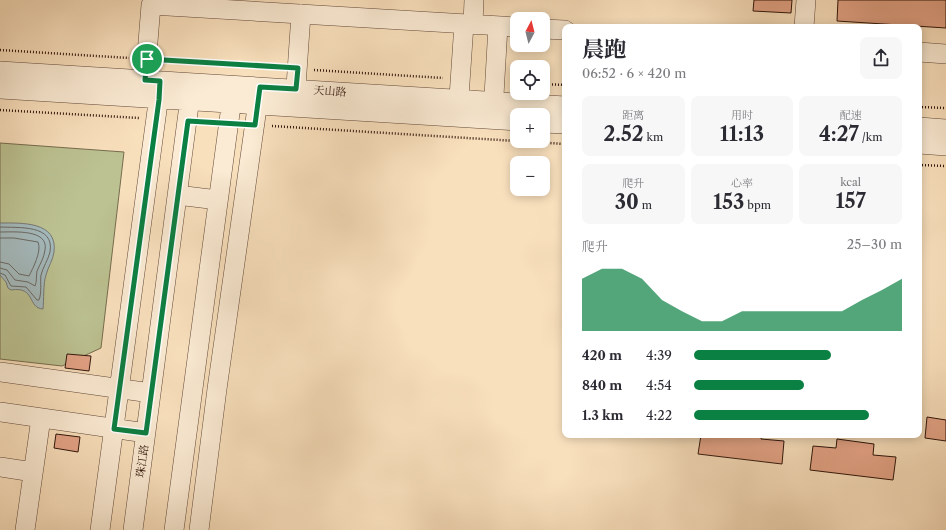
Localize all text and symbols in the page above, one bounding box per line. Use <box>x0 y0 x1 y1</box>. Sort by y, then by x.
north arrow <box>510 12 550 52</box>
map controls <box>510 12 550 196</box>
text: 晨跑 <box>582 36 626 63</box>
button: share <box>860 37 902 79</box>
pin <box>130 42 164 76</box>
icon: arrive <box>136 48 158 70</box>
button: locate <box>510 60 550 100</box>
text: 06:52 · 6 × 420 m <box>582 65 686 81</box>
street label: 天山路 <box>313 83 347 99</box>
button: + <box>510 108 550 148</box>
text: 距离 <box>622 108 644 122</box>
text: 用时 <box>731 108 753 122</box>
text: 配速 <box>840 108 862 122</box>
text: 2.52 <box>603 122 644 146</box>
text: 11:13 <box>720 122 764 146</box>
text: 4:27 <box>819 122 859 146</box>
text: km <box>644 130 663 144</box>
text: /km <box>859 130 882 144</box>
button: − <box>510 156 550 196</box>
text: kcal <box>840 175 861 189</box>
text: 爬升 <box>622 176 644 190</box>
text: 心率 <box>731 176 753 190</box>
text: 157 <box>835 189 866 213</box>
text: 30 <box>615 190 639 214</box>
text: 153 <box>713 190 744 214</box>
text: m <box>639 198 652 212</box>
text: bpm <box>744 198 771 212</box>
text: 25–30 m <box>847 236 902 252</box>
text: 爬升 <box>582 238 608 254</box>
text: 420 m <box>582 347 622 363</box>
text: 4:39 <box>646 347 672 363</box>
text: 840 m <box>582 377 622 393</box>
text: 4:54 <box>646 377 672 393</box>
text: 1.3 km <box>582 407 624 423</box>
text: 4:22 <box>646 407 672 423</box>
street label: 珠江路 <box>133 444 151 478</box>

